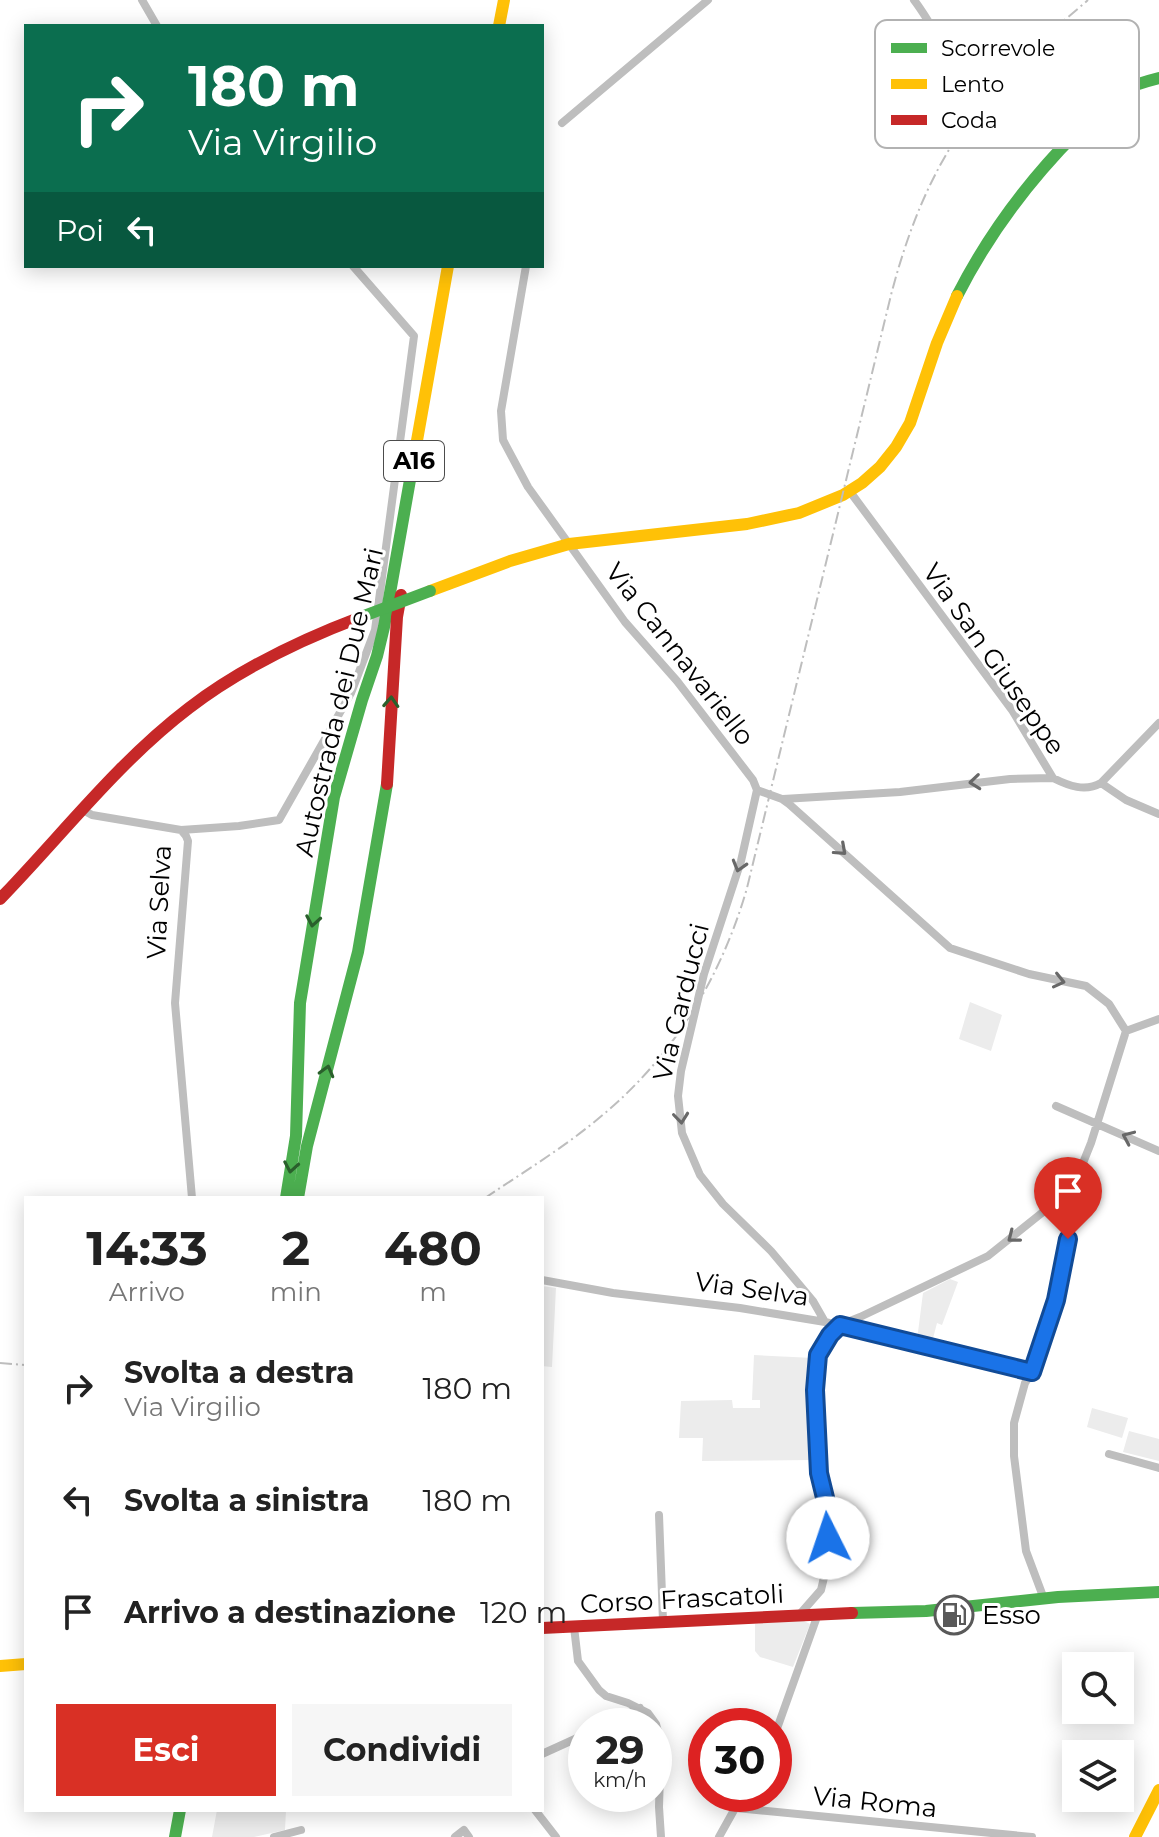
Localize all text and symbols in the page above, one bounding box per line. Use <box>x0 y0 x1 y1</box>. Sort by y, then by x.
legend <box>875 20 1139 148</box>
text: Scorrevole <box>941 35 1055 62</box>
text: 180 m <box>188 52 360 120</box>
icon: right <box>56 56 160 160</box>
text: Lento <box>941 71 1004 98</box>
text: Coda <box>941 107 998 134</box>
text: Via Virgilio <box>188 120 377 164</box>
icon: left <box>120 208 164 252</box>
text: Poi <box>56 212 104 249</box>
road number: A16 <box>384 441 444 481</box>
street label: Autostrada dei Due Mari <box>288 544 390 860</box>
street label: Via Cannavariello <box>599 556 761 752</box>
street label: Via San Giuseppe <box>916 557 1072 761</box>
one-way arrow <box>383 695 400 708</box>
one-way arrow <box>968 774 981 791</box>
one-way arrow <box>832 840 847 855</box>
street label: Via Selva <box>140 844 178 960</box>
one-way arrow <box>732 859 748 872</box>
one-way arrow <box>305 915 322 928</box>
street label: Via Carducci <box>646 920 716 1084</box>
one-way arrow <box>1051 971 1065 988</box>
one-way arrow <box>317 1064 334 1078</box>
one-way arrow <box>672 1112 689 1125</box>
one-way arrow <box>1122 1131 1136 1147</box>
pin <box>1034 1157 1102 1239</box>
one-way arrow <box>283 1160 300 1174</box>
icon: arrive <box>1046 1169 1090 1213</box>
text: 14:33 <box>86 1219 208 1277</box>
text: 2 <box>282 1219 310 1277</box>
text: 480 <box>384 1219 482 1277</box>
one-way arrow <box>1008 1227 1022 1242</box>
street label: Via Selva <box>693 1265 811 1313</box>
text: Arrivo <box>109 1276 185 1308</box>
text: min <box>270 1276 322 1308</box>
text: m <box>419 1276 447 1308</box>
text: Svolta a destra <box>124 1354 354 1391</box>
icon: right <box>56 1366 100 1410</box>
text: 180 m <box>422 1370 512 1407</box>
text: Via Virgilio <box>124 1391 261 1423</box>
icon: left <box>56 1478 100 1522</box>
text: Svolta a sinistra <box>124 1482 370 1519</box>
text: 180 m <box>422 1482 512 1519</box>
position arrow <box>786 1496 870 1580</box>
street label: Corso Frascatoli <box>579 1578 785 1620</box>
icon: arrive <box>56 1590 100 1634</box>
text: Arrivo a destinazione <box>124 1594 456 1631</box>
text: 120 m <box>480 1594 567 1631</box>
fuel station icon: Esso <box>933 1594 975 1636</box>
place label: Esso <box>982 1599 1041 1631</box>
map controls <box>1062 1652 1134 1812</box>
button: search <box>1062 1652 1134 1724</box>
button: Esci <box>56 1704 276 1796</box>
button: Condividi <box>292 1704 512 1796</box>
speed limit sign: 30 <box>688 1708 792 1812</box>
text: 29 <box>595 1725 645 1774</box>
button: layers <box>1062 1740 1134 1812</box>
text: km/h <box>593 1768 647 1792</box>
street label: Via Roma <box>811 1780 939 1824</box>

